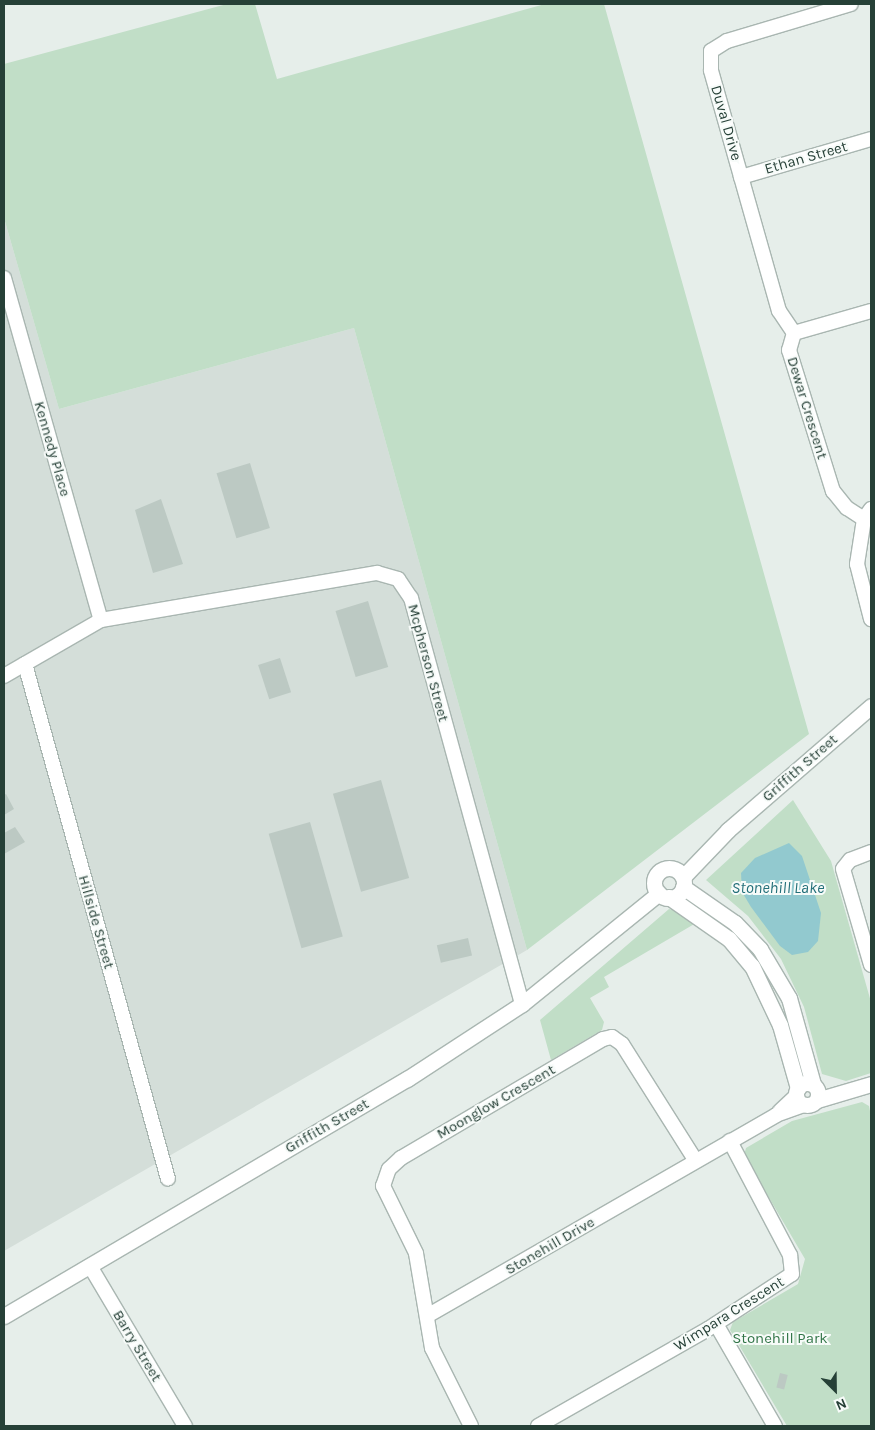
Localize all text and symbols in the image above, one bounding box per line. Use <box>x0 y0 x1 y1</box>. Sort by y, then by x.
street label: Duval Drive <box>707 83 745 163</box>
street label: Ethan Street <box>763 138 849 178</box>
street label: Dewar Crescent <box>783 355 831 461</box>
street label: Kennedy Place <box>30 399 74 499</box>
street label: Mcpherson Street <box>404 602 452 724</box>
street label: Griffith Street <box>759 730 841 806</box>
street label: Hillside Street <box>74 873 118 971</box>
water label: Stonehill Lake <box>732 878 824 898</box>
street label: Moonglow Crescent <box>434 1061 558 1143</box>
street label: Griffith Street <box>282 1095 372 1157</box>
street label: Stonehill Drive <box>502 1213 598 1279</box>
street label: Wimpara Crescent <box>671 1273 787 1355</box>
street label: Barry Street <box>109 1307 165 1385</box>
park label: Stonehill Park <box>732 1330 828 1348</box>
north arrow <box>810 1365 860 1415</box>
text: N <box>833 1394 849 1414</box>

